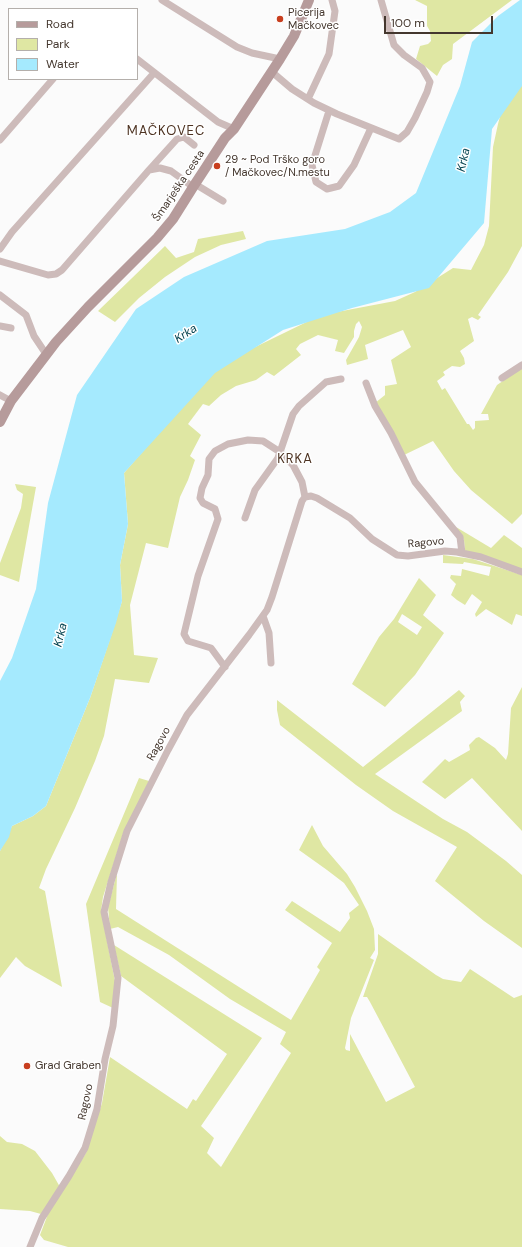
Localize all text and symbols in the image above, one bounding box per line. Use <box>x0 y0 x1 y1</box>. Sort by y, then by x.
place label: Picerija Mačkovec <box>288 6 339 32</box>
legend <box>8 8 138 80</box>
scale bar <box>386 8 495 34</box>
marker: Picerija Mačkovec <box>275 14 285 24</box>
text: 100 m <box>391 15 425 31</box>
text: Road <box>46 16 74 32</box>
text: Park <box>46 36 70 52</box>
text: Water <box>46 56 79 72</box>
district label: MAČKOVEC <box>127 124 205 140</box>
water label: Krka <box>454 147 474 173</box>
street label: Šmarješka cesta <box>150 148 208 224</box>
place label: 29 ~ Pod Trško goro / Mačkovec/N.mestu <box>225 153 330 179</box>
marker: 29 ~ Pod Trško goro / Mačkovec/N.mestu <box>212 161 222 171</box>
water label: Krka <box>172 321 200 347</box>
district label: KRKA <box>277 452 313 468</box>
street label: Ragovo <box>407 535 445 551</box>
water label: Krka <box>51 622 71 648</box>
street label: Ragovo <box>144 725 174 763</box>
place label: Grad Graben <box>35 1059 101 1073</box>
marker: Grad Graben <box>22 1061 32 1071</box>
street label: Ragovo <box>76 1083 96 1121</box>

